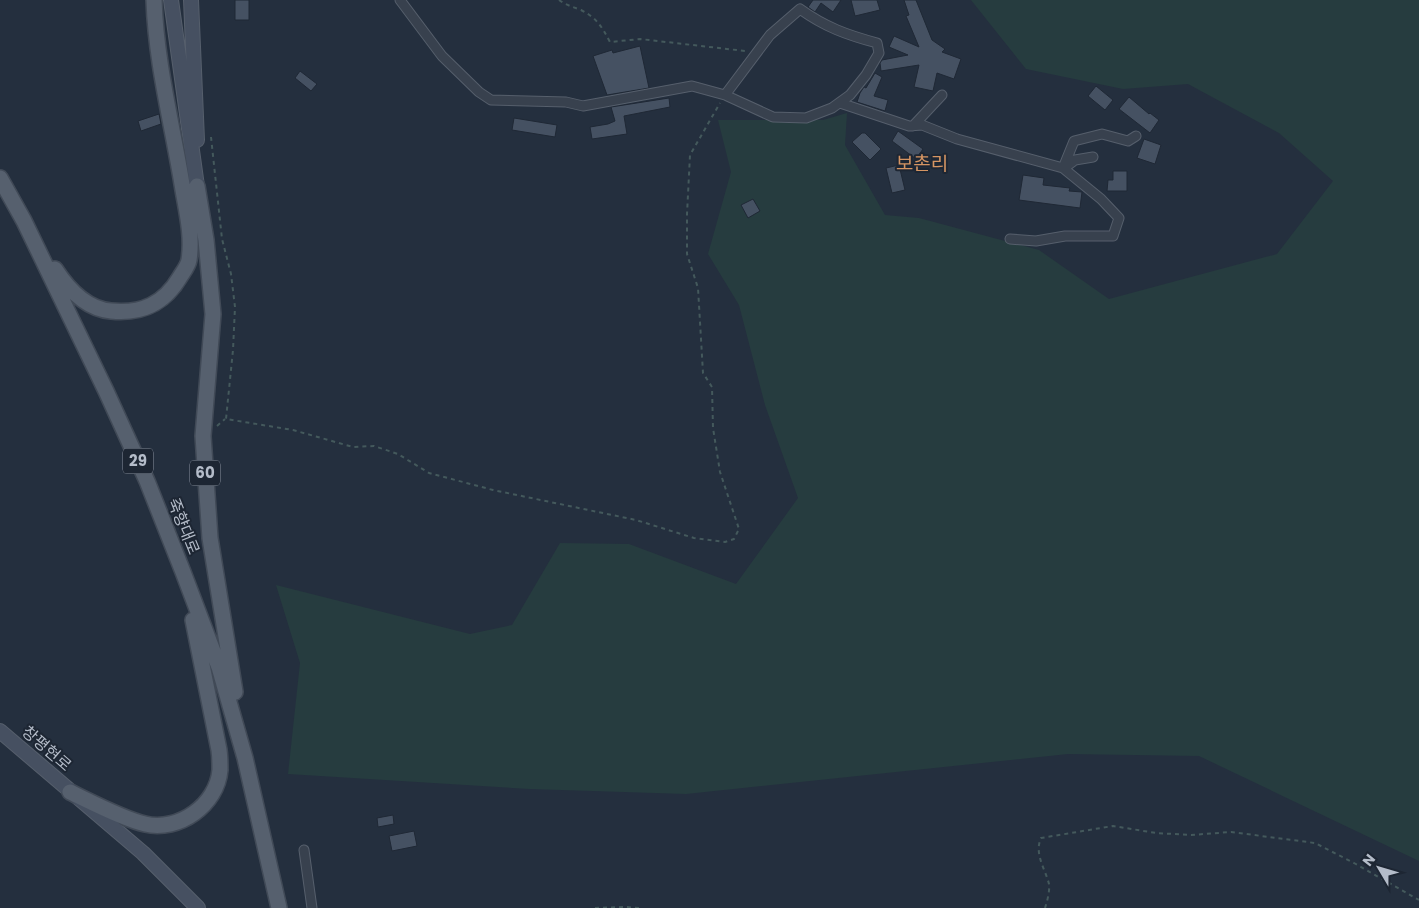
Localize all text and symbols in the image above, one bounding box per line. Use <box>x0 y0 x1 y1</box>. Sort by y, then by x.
district label: 보촌리 <box>896 150 948 177</box>
road number: 29 <box>123 448 153 474</box>
road number: 60 <box>190 460 220 486</box>
street label: 죽향대로 <box>162 495 205 558</box>
street label: 창평현로 <box>17 720 77 777</box>
north arrow <box>1354 843 1404 893</box>
text: N <box>1358 850 1380 870</box>

